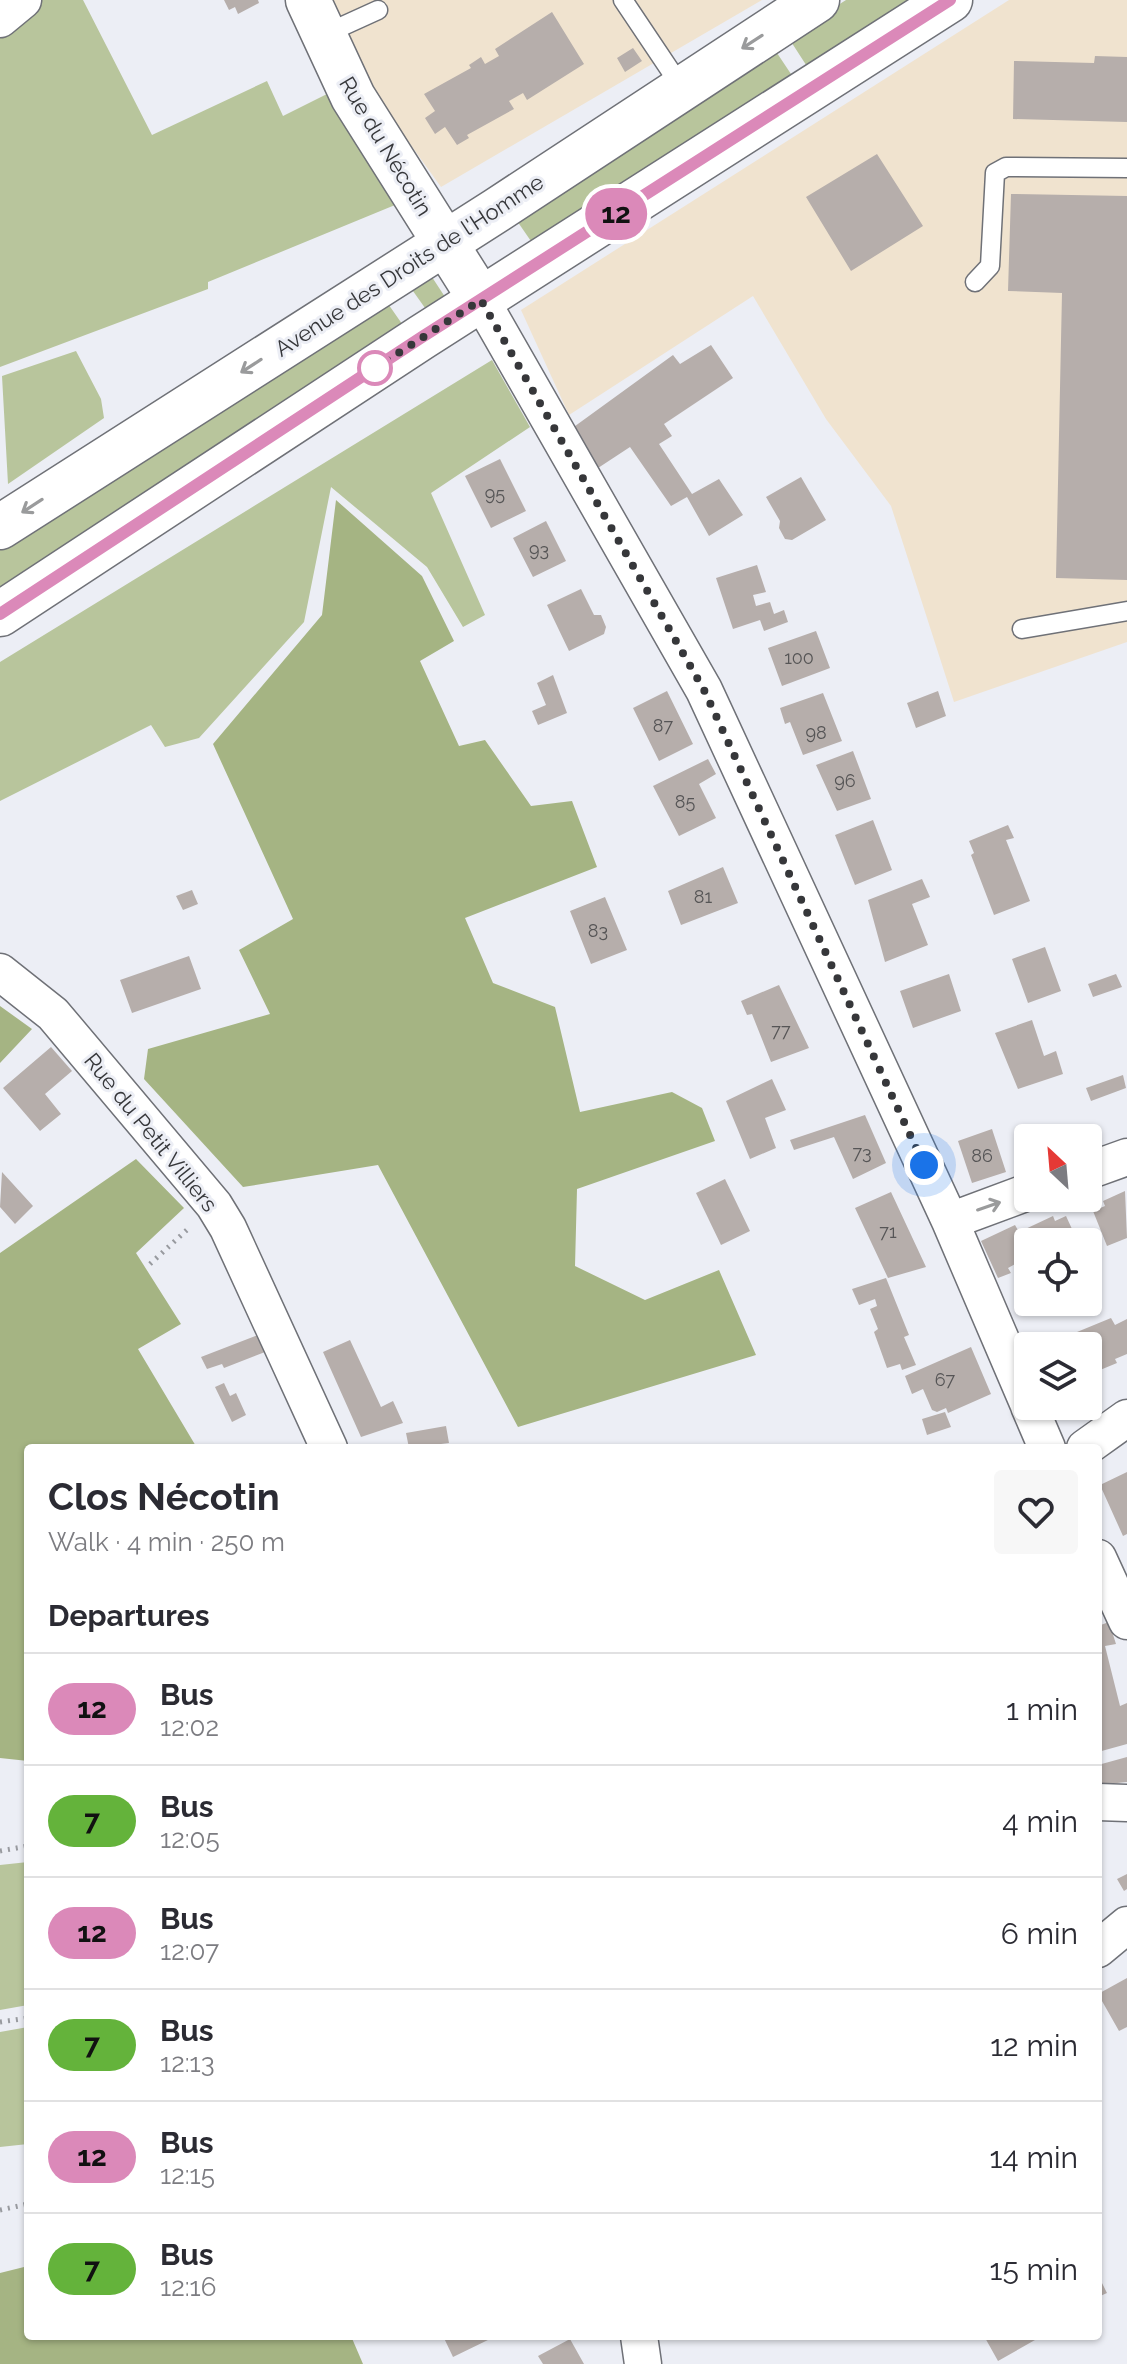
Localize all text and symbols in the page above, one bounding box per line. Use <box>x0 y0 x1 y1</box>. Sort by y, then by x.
one-way arrow <box>741 34 763 51</box>
street label: Rue du Nécotin <box>334 72 438 220</box>
street label: Avenue des Droits de l'Homme <box>270 168 548 362</box>
line badge: 12 <box>580 188 652 240</box>
text: 12 <box>601 197 631 230</box>
unlabelled marker <box>358 351 392 385</box>
one-way arrow <box>240 358 263 374</box>
house number: 95 <box>485 483 505 504</box>
one-way arrow <box>21 499 44 515</box>
house number: 93 <box>529 539 549 560</box>
house number: 100 <box>784 647 814 668</box>
house number: 87 <box>653 715 674 736</box>
house number: 98 <box>805 722 827 743</box>
house number: 96 <box>834 770 856 791</box>
house number: 85 <box>675 791 695 812</box>
house number: 81 <box>694 886 712 907</box>
house number: 83 <box>588 920 608 941</box>
house number: 77 <box>771 1020 791 1041</box>
street label: Rue du Petit Villiers <box>79 1047 223 1217</box>
north arrow <box>1014 1124 1102 1212</box>
map controls <box>1014 1124 1102 1420</box>
house number: 73 <box>852 1142 872 1163</box>
your location <box>904 1145 944 1185</box>
house number: 86 <box>971 1145 993 1166</box>
one-way arrow <box>976 1197 1001 1212</box>
house number: 71 <box>879 1221 897 1242</box>
button: locate <box>1014 1228 1102 1316</box>
button: layers <box>1014 1332 1102 1420</box>
house number: 67 <box>935 1369 956 1390</box>
button: heart <box>994 1470 1078 1554</box>
text: Clos Nécotin <box>48 1474 280 1519</box>
text: Walk · 4 min · 250 m <box>48 1527 285 1557</box>
text: Departures <box>48 1598 210 1633</box>
text: Bus <box>160 1677 214 1712</box>
text: 12 <box>77 1692 107 1725</box>
text: 1 min <box>1006 1692 1078 1727</box>
text: 12:02 <box>160 1712 219 1742</box>
text: Bus <box>160 1789 214 1824</box>
text: 7 <box>84 1804 100 1837</box>
text: 4 min <box>1002 1804 1078 1839</box>
text: 12:05 <box>160 1824 220 1854</box>
text: Bus <box>160 1901 214 1936</box>
text: 12 <box>77 1916 107 1949</box>
text: 6 min <box>1001 1916 1078 1951</box>
text: 12:07 <box>160 1936 219 1966</box>
text: Bus <box>160 2013 214 2048</box>
text: 7 <box>84 2028 100 2061</box>
text: 12 min <box>990 2028 1078 2063</box>
text: 12:13 <box>160 2048 215 2078</box>
text: Bus <box>160 2125 214 2160</box>
text: 12 <box>77 2140 107 2173</box>
text: 14 min <box>990 2140 1078 2175</box>
text: 12:15 <box>160 2160 215 2190</box>
text: Bus <box>160 2237 214 2272</box>
text: 7 <box>84 2252 100 2285</box>
text: 15 min <box>990 2252 1078 2287</box>
text: 12:16 <box>160 2272 216 2302</box>

